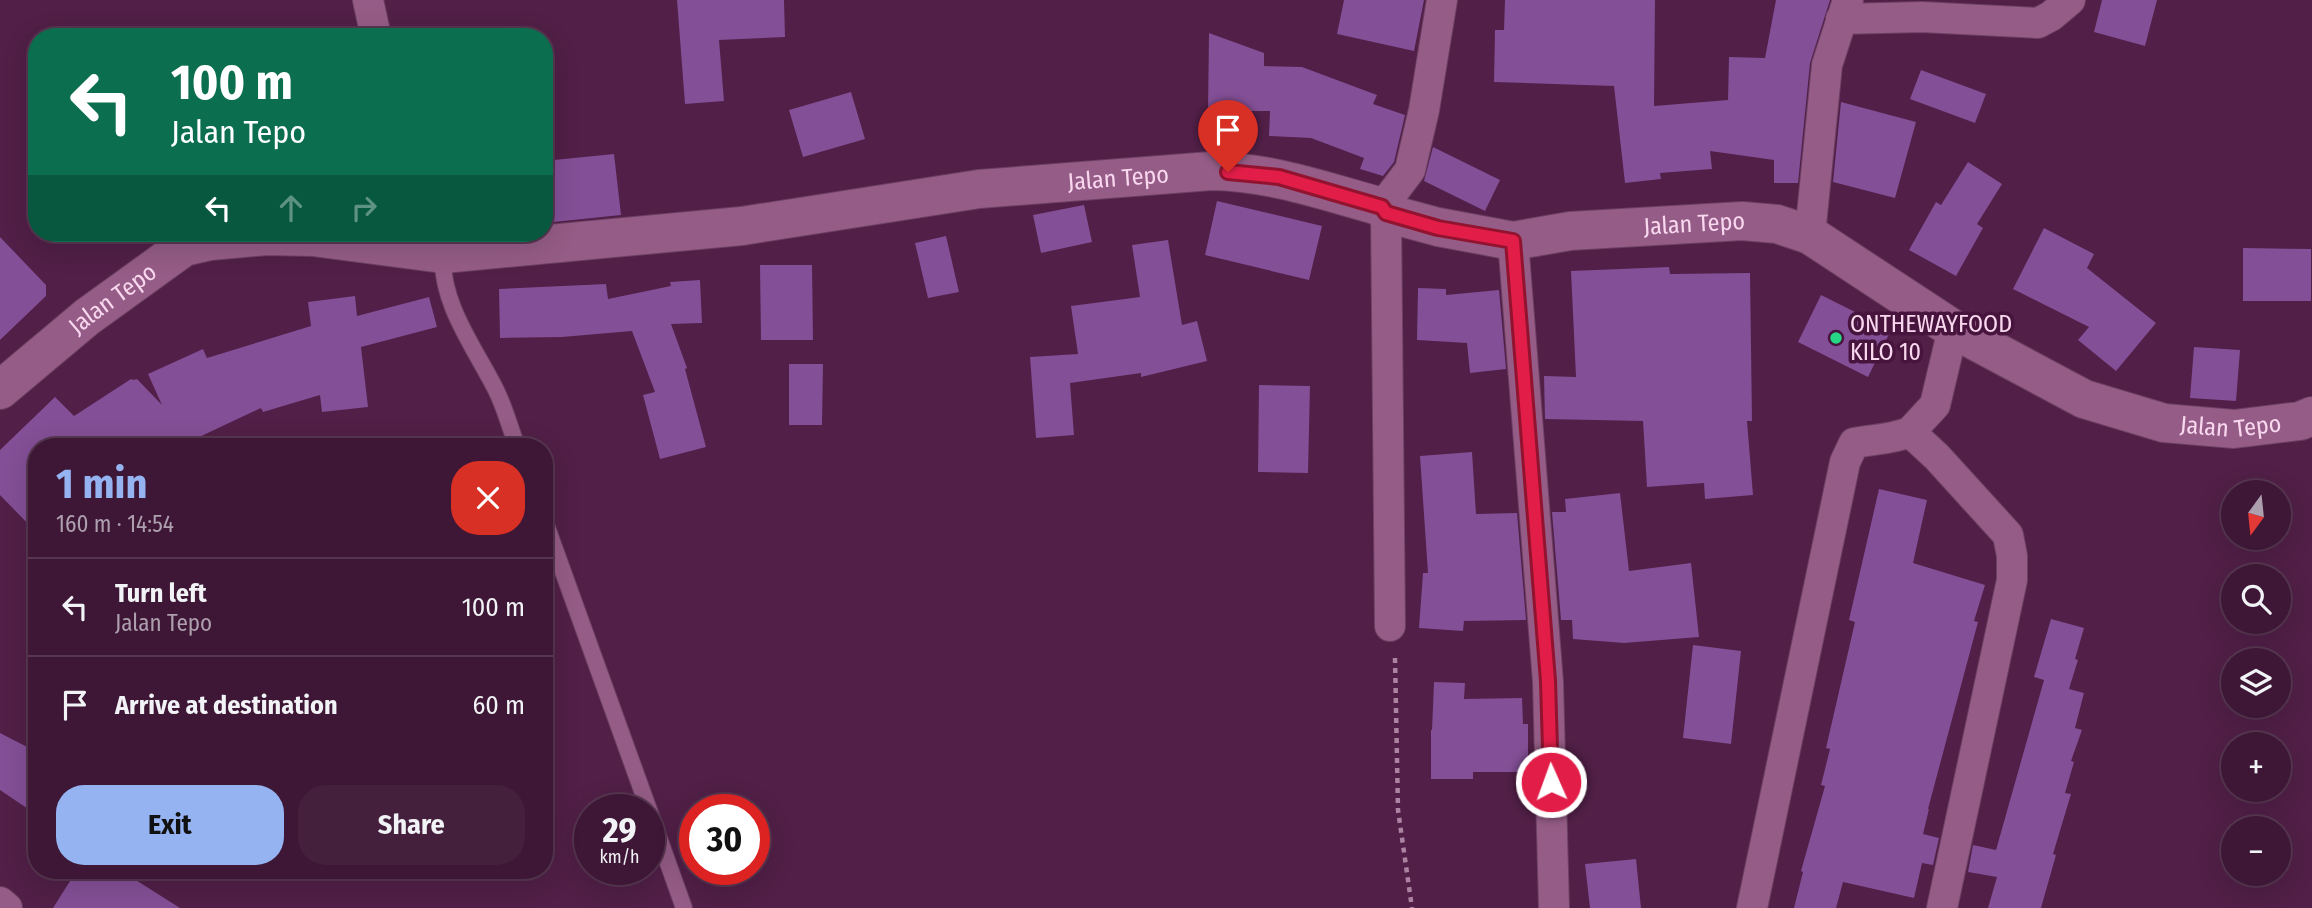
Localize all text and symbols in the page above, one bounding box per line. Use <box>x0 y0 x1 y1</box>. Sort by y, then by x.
text: 100 m <box>171 53 293 112</box>
icon: left <box>56 56 147 147</box>
pin <box>1198 100 1258 172</box>
icon: arrive <box>1209 111 1247 149</box>
text: Jalan Tepo <box>171 113 306 151</box>
street label: Jalan Tepo <box>1067 160 1170 196</box>
icon: left <box>199 189 237 227</box>
icon: ahead <box>272 189 310 227</box>
icon: right <box>345 189 383 227</box>
street label: Jalan Tepo <box>1643 207 1746 241</box>
street label: Jalan Tepo <box>63 258 162 340</box>
place label: ONTHEWAYFOOD KILO 10 <box>1850 310 2012 366</box>
marker: ONTHEWAYFOOD KILO 10 <box>1828 330 1844 346</box>
street label: Jalan Tepo <box>2179 409 2283 443</box>
text: 1 min <box>56 459 147 509</box>
button: close <box>451 461 525 535</box>
north arrow <box>2221 480 2291 550</box>
map controls <box>2221 480 2291 886</box>
text: 160 m · 14:54 <box>56 510 174 538</box>
button: search <box>2221 564 2291 634</box>
text: Turn left <box>115 578 207 609</box>
icon: left <box>56 588 94 626</box>
text: 100 m <box>462 592 525 623</box>
text: Jalan Tepo <box>115 609 212 637</box>
button: layers <box>2221 648 2291 718</box>
icon: arrive <box>56 686 94 724</box>
text: Arrive at destination <box>115 690 338 721</box>
text: 60 m <box>472 690 525 721</box>
button: + <box>2221 732 2291 802</box>
position arrow <box>1514 745 1588 819</box>
button: Exit <box>56 785 284 865</box>
button: Share <box>298 785 525 865</box>
speed limit sign: 30 <box>679 794 770 885</box>
text: 29 <box>602 809 637 851</box>
button: − <box>2221 816 2291 886</box>
text: km/h <box>599 846 640 868</box>

